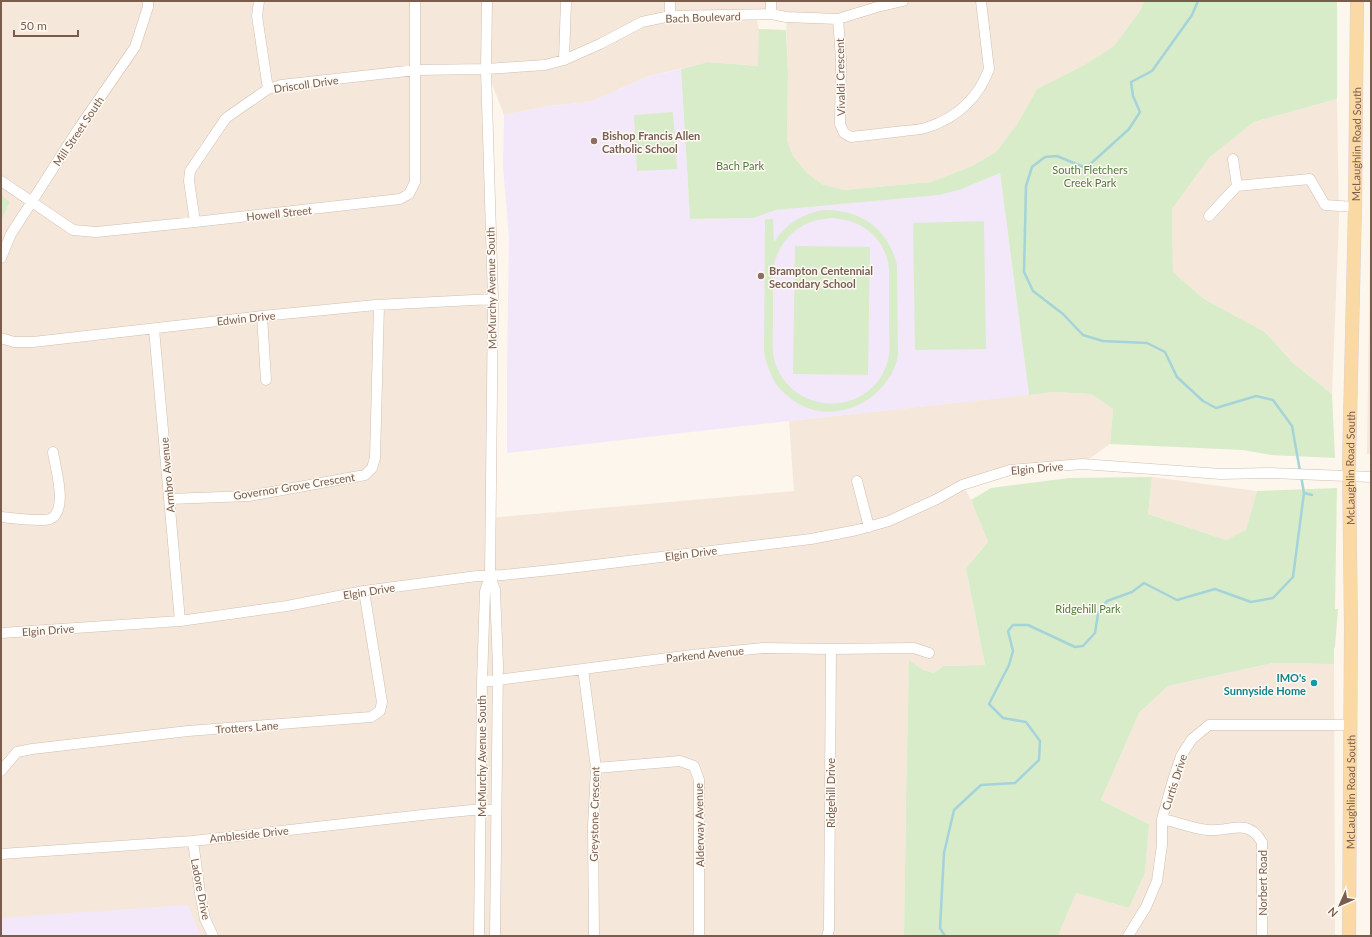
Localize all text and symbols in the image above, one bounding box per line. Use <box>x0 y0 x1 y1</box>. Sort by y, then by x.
street label: Bach Boulevard <box>665 9 741 25</box>
scale bar <box>14 12 78 38</box>
text: 50 m <box>20 18 47 33</box>
street label: Vivaldi Crescent <box>833 38 847 116</box>
street label: Driscoll Drive <box>273 73 339 95</box>
street label: McLaughlin Road South <box>1349 87 1363 201</box>
street label: Mill Street South <box>50 94 106 168</box>
place label: Bishop Francis Allen Catholic School <box>602 129 700 155</box>
marker: Bishop Francis Allen Catholic School <box>589 136 599 146</box>
park label: Bach Park <box>716 159 765 172</box>
park label: South Fletchers Creek Park <box>1052 163 1128 189</box>
street label: Howell Street <box>246 203 312 223</box>
street label: McMurchy Avenue South <box>483 227 499 349</box>
place label: Brampton Centennial Secondary School <box>769 264 873 290</box>
marker: Brampton Centennial Secondary School <box>756 271 766 281</box>
street label: Edwin Drive <box>216 308 276 328</box>
street label: McLaughlin Road South <box>1342 411 1357 525</box>
street label: Armbro Avenue <box>157 437 177 513</box>
street label: Elgin Drive <box>1010 459 1064 477</box>
street label: Governor Grove Crescent <box>232 470 356 502</box>
street label: Elgin Drive <box>664 543 718 563</box>
street label: Elgin Drive <box>342 580 396 602</box>
park label: Ridgehill Park <box>1055 602 1121 615</box>
street label: Elgin Drive <box>21 622 75 638</box>
street label: Parkend Avenue <box>665 643 745 665</box>
place label: IMO's Sunnyside Home <box>1224 671 1306 697</box>
marker: IMO's Sunnyside Home <box>1309 678 1319 688</box>
street label: McMurchy Avenue South <box>475 695 488 817</box>
street label: Trotters Lane <box>215 718 279 736</box>
street label: McLaughlin Road South <box>1343 735 1357 849</box>
street label: Curtis Drive <box>1159 752 1189 812</box>
street label: Ridgehill Drive <box>824 758 837 828</box>
street label: Greystone Crescent <box>587 766 601 862</box>
street label: Alderway Avenue <box>692 783 706 867</box>
street label: Ambleside Drive <box>209 823 289 845</box>
street label: Norbert Road <box>1256 850 1269 916</box>
street label: Ladore Drive <box>189 857 213 921</box>
north arrow <box>1320 885 1360 925</box>
text: N <box>1325 905 1340 920</box>

